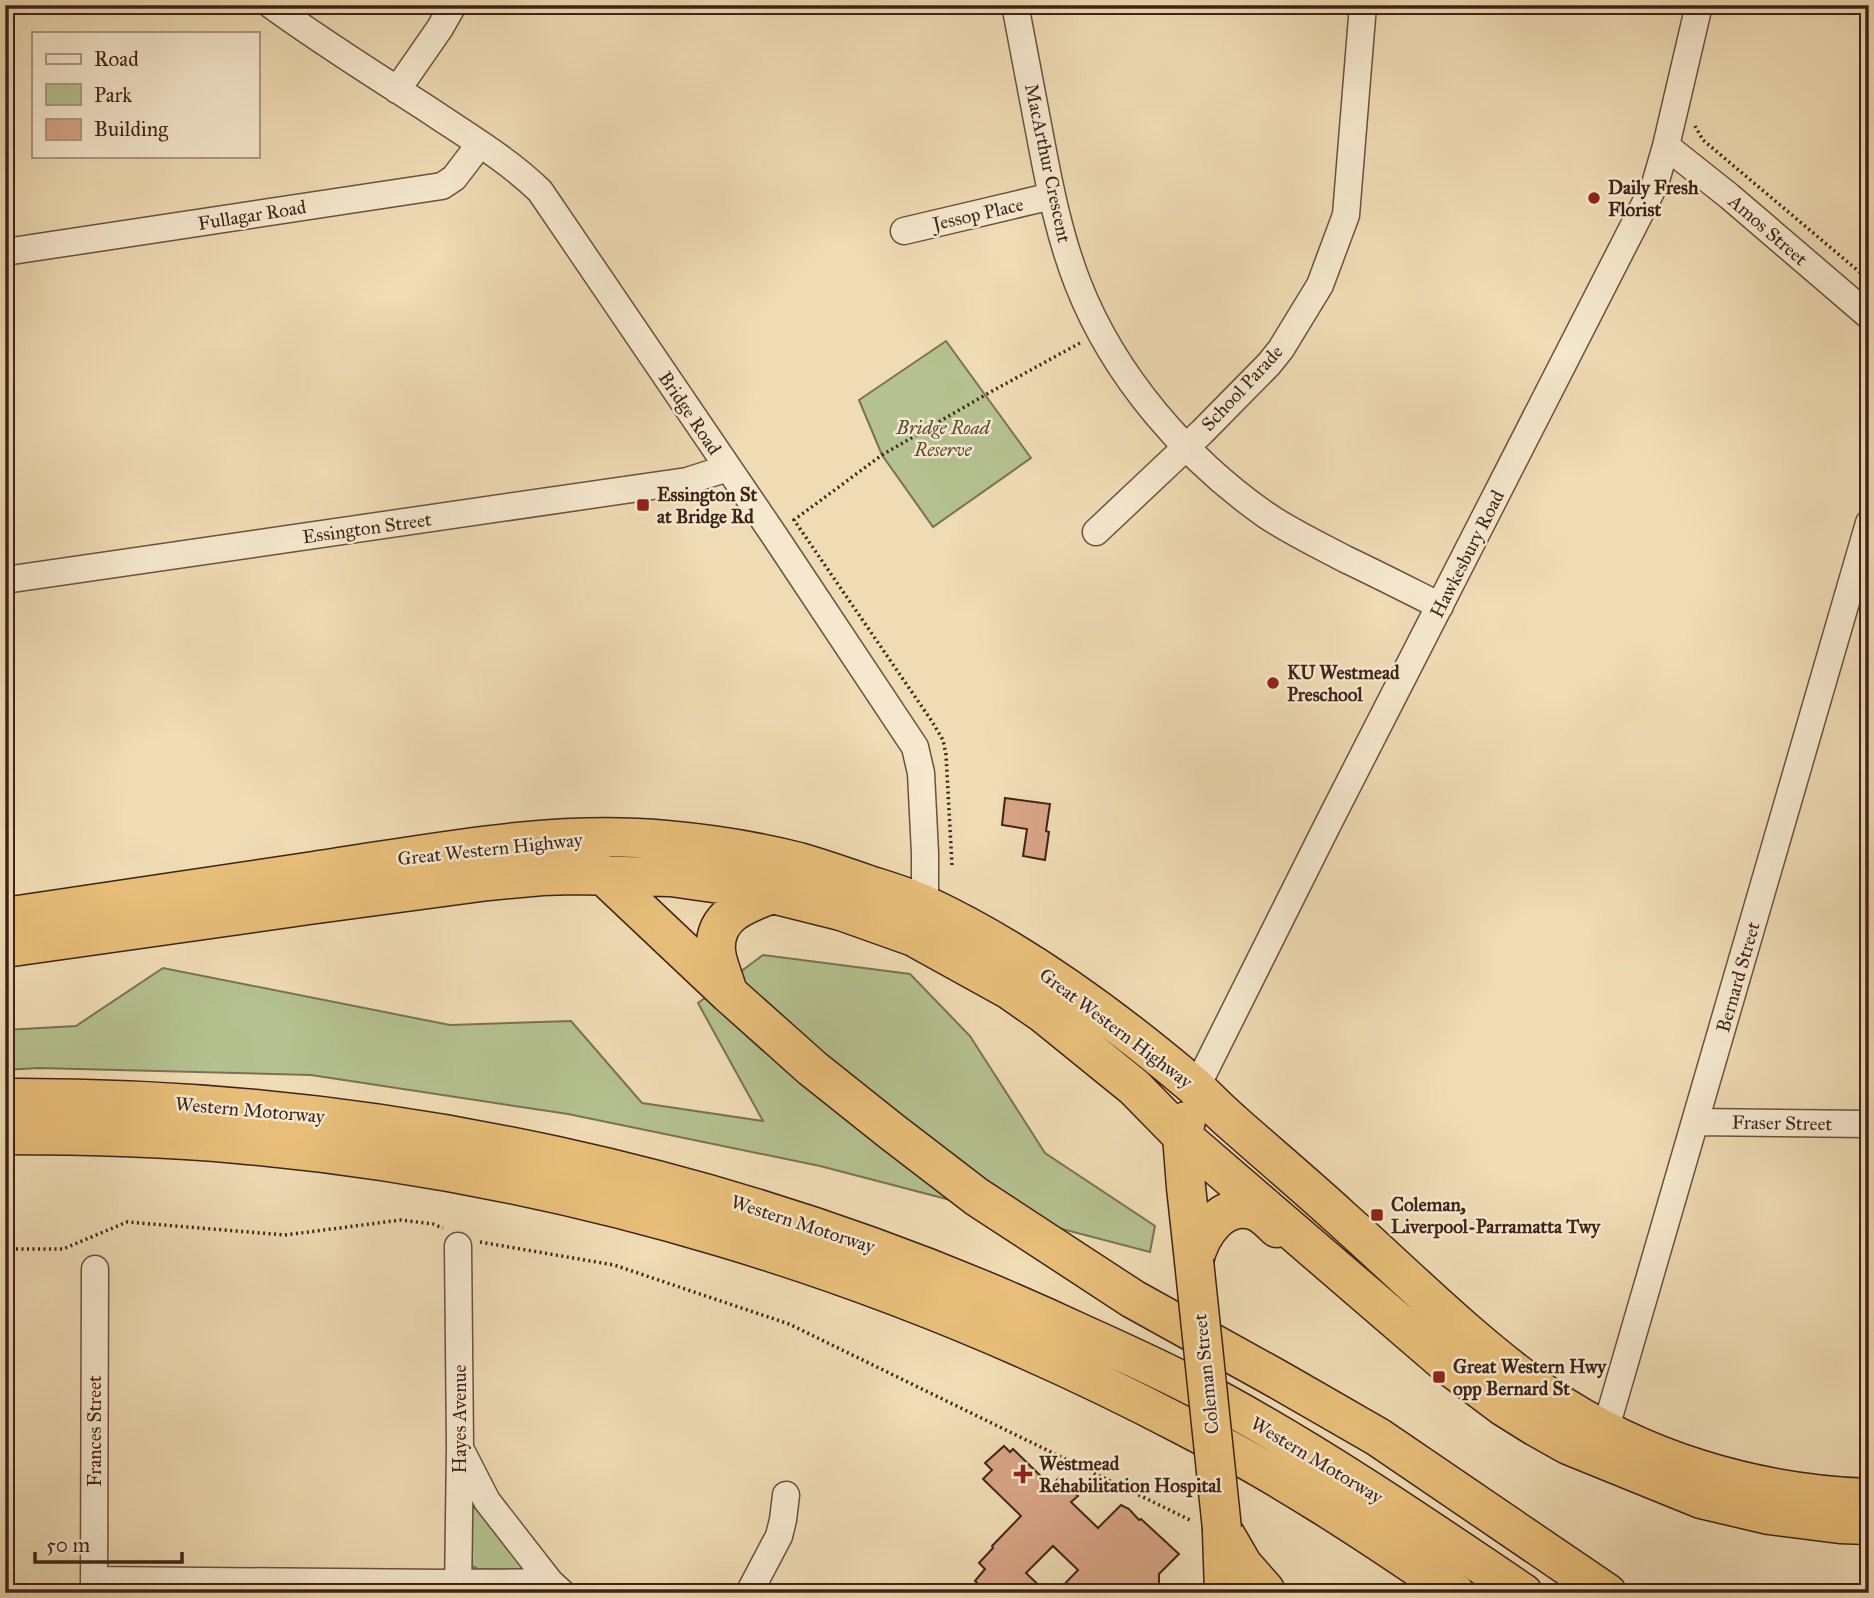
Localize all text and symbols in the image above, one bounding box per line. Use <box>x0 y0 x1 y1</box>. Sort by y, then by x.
legend <box>32 32 259 158</box>
text: Road <box>94 46 139 72</box>
street label: MacArthur Crescent <box>1020 81 1076 245</box>
text: Park <box>94 82 132 108</box>
text: Building <box>94 116 168 142</box>
place label: Daily Fresh Florist <box>1608 176 1699 221</box>
street label: Amos Street <box>1723 189 1812 271</box>
marker: Daily Fresh Florist <box>1586 190 1602 206</box>
street label: Jessop Place <box>928 192 1026 237</box>
street label: Fullagar Road <box>196 195 308 236</box>
street label: School Parade <box>1196 340 1288 436</box>
street label: Bridge Road <box>653 367 727 460</box>
park label: Bridge Road Reserve <box>895 416 991 461</box>
place label: Essington St at Bridge Rd <box>657 483 758 529</box>
street label: Hawkesbury Road <box>1425 486 1509 622</box>
marker: Essington St at Bridge Rd <box>635 497 651 513</box>
street label: Essington Street <box>301 508 433 549</box>
place label: KU Westmead Preschool <box>1287 661 1400 706</box>
marker: KU Westmead Preschool <box>1265 675 1281 691</box>
street label: Great Western Highway <box>396 828 585 871</box>
street label: Bernard Street <box>1711 919 1765 1035</box>
street label: Great Western Highway <box>1034 963 1198 1095</box>
street label: Western Motorway <box>174 1092 327 1128</box>
street label: Fraser Street <box>1732 1111 1833 1135</box>
street label: Western Motorway <box>728 1190 879 1258</box>
place label: Coleman, Liverpool-Parramatta Twy <box>1391 1193 1601 1239</box>
marker: Coleman, Liverpool-Parramatta Twy <box>1369 1207 1385 1223</box>
street label: Coleman Street <box>1188 1312 1224 1435</box>
place label: Great Western Hwy opp Bernard St <box>1453 1355 1607 1401</box>
street label: Hayes Avenue <box>448 1364 471 1473</box>
marker: Great Western Hwy opp Bernard St <box>1431 1369 1447 1385</box>
street label: Frances Street <box>83 1375 106 1487</box>
street label: Western Motorway <box>1247 1412 1388 1509</box>
place label: Westmead Rehabilitation Hospital <box>1039 1452 1222 1498</box>
marker: Westmead Rehabilitation Hospital <box>1013 1464 1033 1484</box>
scale bar <box>35 1521 182 1565</box>
text: 50 m <box>46 1532 91 1558</box>

